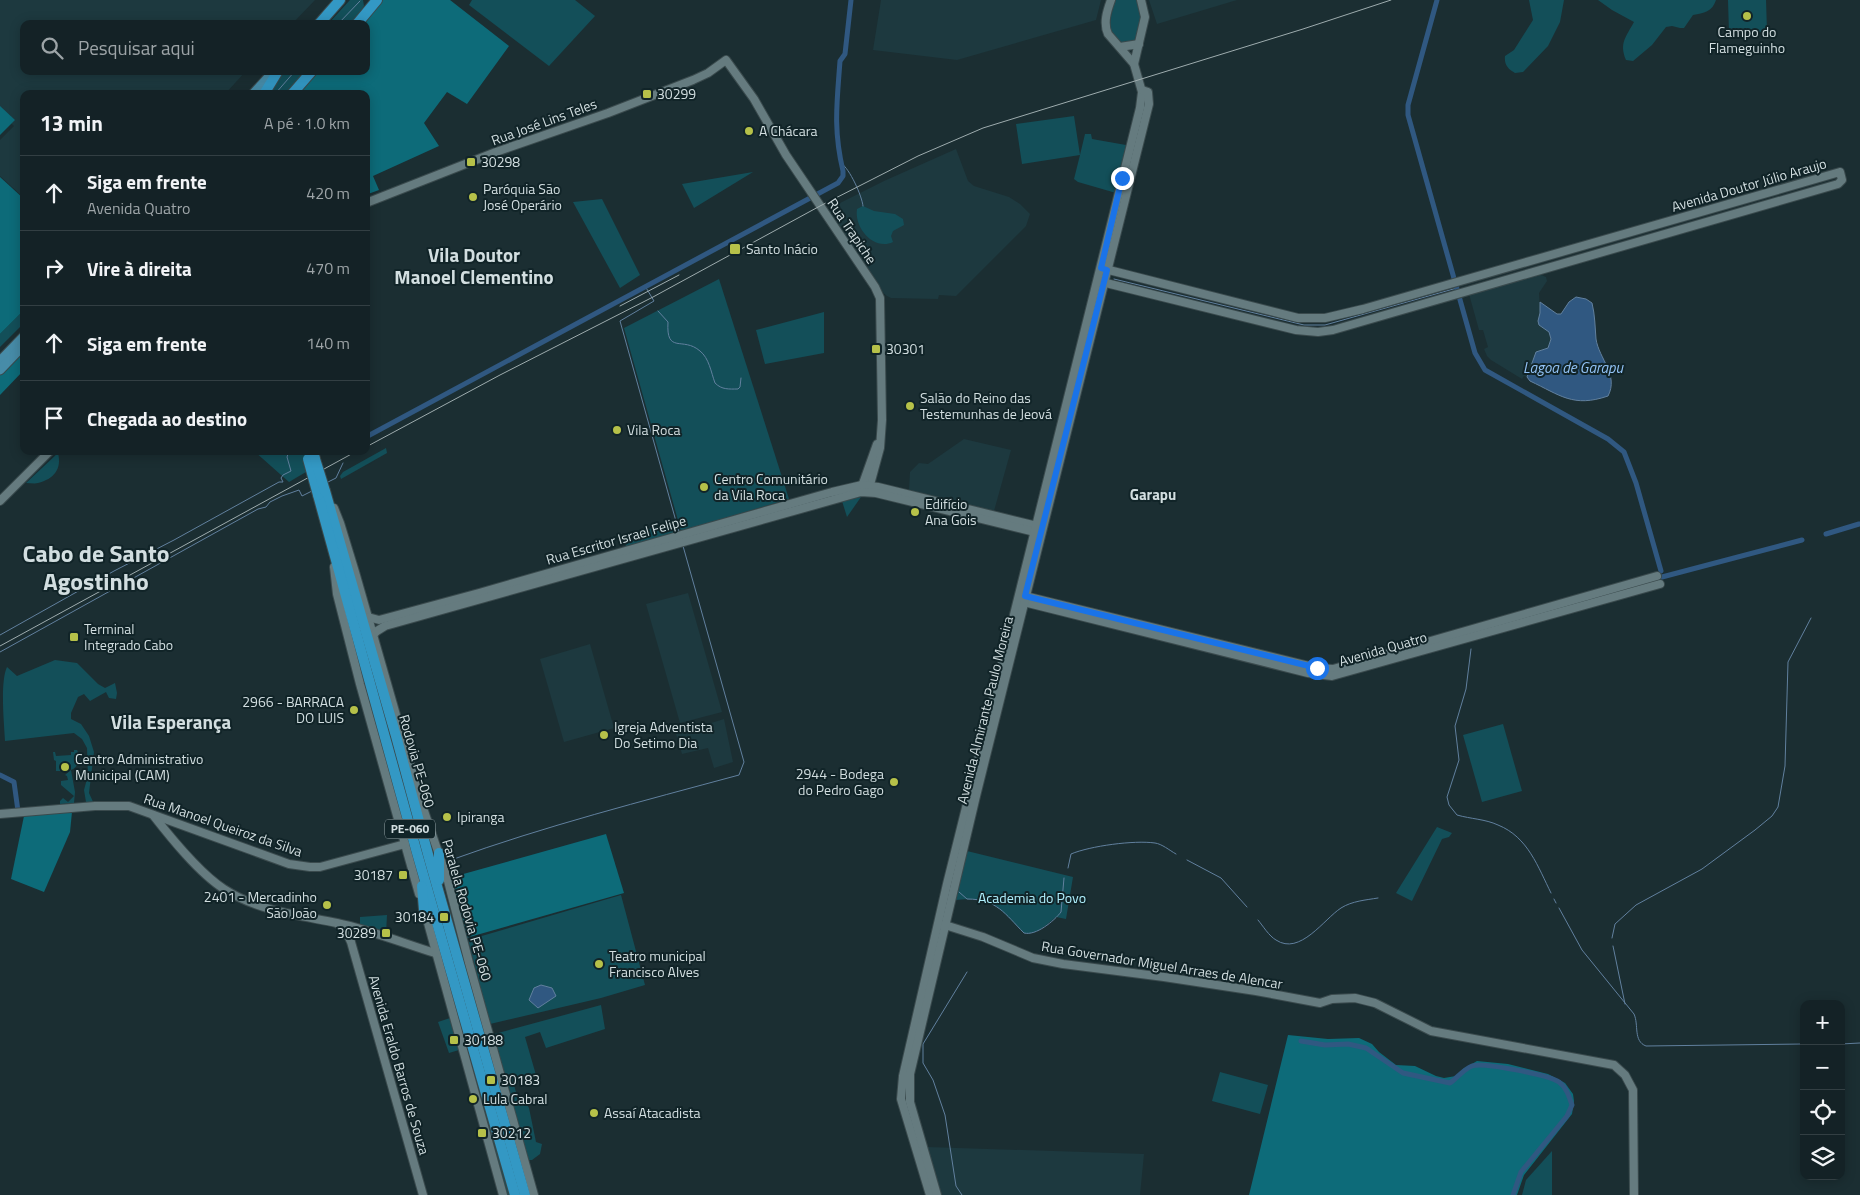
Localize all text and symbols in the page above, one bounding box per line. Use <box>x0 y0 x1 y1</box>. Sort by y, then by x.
marker: Campo do Flameguinho <box>1741 10 1753 22</box>
search box <box>20 20 370 75</box>
place label: Campo do Flameguinho <box>1709 21 1785 58</box>
text: Pesquisar aqui <box>78 33 195 62</box>
icon: search <box>38 34 66 62</box>
place label: 30299 <box>657 83 696 104</box>
marker: 30299 <box>641 88 653 100</box>
street label: Rua José Lins Teles <box>488 93 600 150</box>
text: 13 min <box>40 107 103 139</box>
text: A pé · 1.0 km <box>264 111 350 135</box>
place label: A Chácara <box>759 120 818 141</box>
marker: A Chácara <box>743 125 755 137</box>
place label: 30298 <box>481 151 520 172</box>
street label: Avenida Doutor Júlio Araujo <box>1669 152 1829 217</box>
marker: 30298 <box>465 156 477 168</box>
text: Siga em frente <box>87 167 207 196</box>
route end <box>1111 167 1134 190</box>
place label: Paróquia São José Operário <box>483 178 562 215</box>
icon: ahead <box>40 179 68 207</box>
text: 420 m <box>306 181 350 205</box>
marker: Paróquia São José Operário <box>467 191 479 203</box>
street label: Rua Trapiche <box>823 194 882 268</box>
text: Avenida Quatro <box>87 196 191 220</box>
place label: Santo Inácio <box>746 238 818 259</box>
district label: Vila Doutor Manoel Clementino <box>394 240 554 291</box>
marker: Santo Inácio <box>728 242 742 256</box>
icon: right <box>40 254 68 282</box>
text: Vire à direita <box>87 254 192 283</box>
text: 470 m <box>306 256 350 280</box>
icon: ahead <box>40 329 68 357</box>
text: Siga em frente <box>87 329 207 358</box>
text: 140 m <box>306 331 350 355</box>
place label: 30301 <box>886 338 925 359</box>
marker: 30301 <box>870 343 882 355</box>
water label: Lagoa de Garapu <box>1523 356 1624 379</box>
place label: Salão do Reino das Testemunhas de Jeová <box>920 387 1052 424</box>
marker: Salão do Reino das Testemunhas de Jeová <box>904 400 916 412</box>
icon: arrive <box>40 404 68 432</box>
text: Chegada ao destino <box>87 404 247 433</box>
place label: Vila Roca <box>627 419 681 440</box>
marker: Vila Roca <box>611 424 623 436</box>
place label: Centro Comunitário da Vila Roca <box>714 468 828 505</box>
marker: Centro Comunitário da Vila Roca <box>698 481 710 493</box>
district label: Garapu <box>1130 483 1176 506</box>
place label: Edifício Ana Gois <box>925 493 977 530</box>
marker: Edifício Ana Gois <box>909 506 921 518</box>
street label: Rua Escritor Israel Felipe <box>543 509 688 570</box>
district label: Cabo de Santo Agostinho <box>22 535 170 599</box>
street label: Avenida Almirante Paulo Moreira <box>951 614 1018 806</box>
place label: Terminal Integrado Cabo <box>84 618 173 655</box>
street label: Avenida Quatro <box>1336 626 1429 671</box>
marker: Terminal Integrado Cabo <box>68 631 80 643</box>
route start <box>1306 657 1329 680</box>
place label: 2966 - BARRACA DO LUIS <box>242 691 345 728</box>
marker: 2966 - BARRACA DO LUIS <box>348 704 360 716</box>
district label: Vila Esperança <box>111 707 231 736</box>
street label: Rodovia PE-060 <box>394 712 441 810</box>
place label: Igreja Adventista Do Setimo Dia <box>614 716 713 753</box>
marker: Igreja Adventista Do Setimo Dia <box>598 729 610 741</box>
place label: Centro Administrativo Municipal (CAM) <box>75 748 203 785</box>
marker: Centro Administrativo Municipal (CAM) <box>59 761 71 773</box>
place label: 2944 - Bodega do Pedro Gago <box>796 763 884 800</box>
marker: 2944 - Bodega do Pedro Gago <box>888 776 900 788</box>
street label: Rua Manoel Queiroz da Silva <box>141 787 305 862</box>
place label: Ipiranga <box>457 806 504 827</box>
marker: Ipiranga <box>441 811 453 823</box>
road number: PE-060 <box>385 820 435 839</box>
street label: Paralela Rodovia PE-060 <box>437 837 498 983</box>
place label: 30187 <box>354 864 393 885</box>
marker: 30187 <box>397 869 409 881</box>
place label: 2401 - Mercadinho São João <box>204 886 317 923</box>
park label: Academia do Povo <box>978 887 1086 908</box>
marker: 2401 - Mercadinho São João <box>321 899 333 911</box>
place label: 30184 <box>395 906 434 927</box>
marker: 30184 <box>438 911 450 923</box>
place label: 30289 <box>337 922 376 943</box>
marker: 30289 <box>380 927 392 939</box>
street label: Rua Governador Miguel Arraes de Alencar <box>1040 935 1284 994</box>
place label: Teatro municipal Francisco Alves <box>609 945 706 982</box>
marker: Teatro municipal Francisco Alves <box>593 958 605 970</box>
street label: Avenida Eraldo Barros de Souza <box>364 973 435 1157</box>
map controls <box>1800 1000 1845 1180</box>
button: + <box>1800 1000 1845 1045</box>
place label: 30188 <box>464 1029 503 1050</box>
marker: 30188 <box>448 1034 460 1046</box>
button: − <box>1800 1045 1845 1090</box>
place label: 30183 <box>501 1069 540 1090</box>
marker: 30183 <box>485 1074 497 1086</box>
place label: Lula Cabral <box>483 1088 547 1109</box>
button: locate <box>1800 1090 1845 1135</box>
marker: Lula Cabral <box>467 1093 479 1105</box>
place label: Assaí Atacadista <box>604 1102 701 1123</box>
marker: Assaí Atacadista <box>588 1107 600 1119</box>
place label: 30212 <box>492 1122 531 1143</box>
marker: 30212 <box>476 1127 488 1139</box>
button: layers <box>1800 1135 1845 1180</box>

